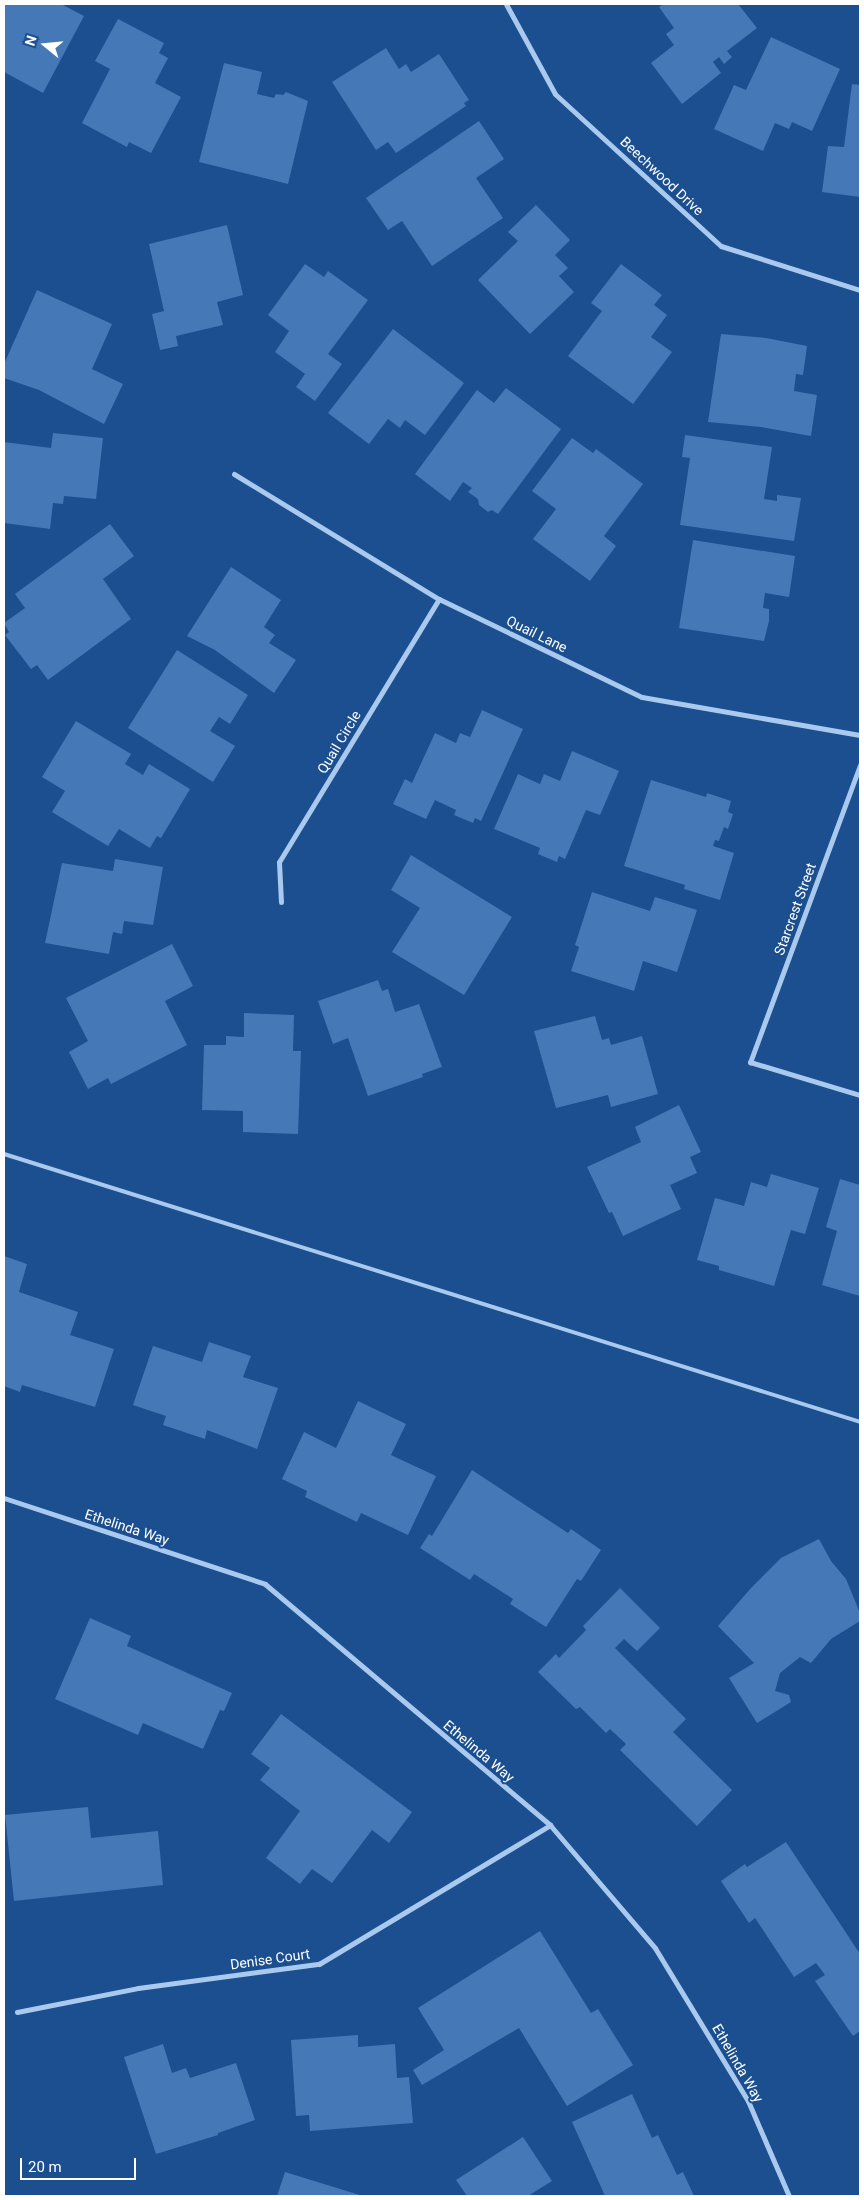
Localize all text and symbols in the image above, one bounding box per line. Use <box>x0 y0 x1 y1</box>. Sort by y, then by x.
north arrow <box>20 20 70 70</box>
text: N <box>22 34 40 48</box>
street label: Beechwood Drive <box>617 133 707 219</box>
street label: Quail Lane <box>504 612 570 656</box>
street label: Quail Circle <box>314 707 364 777</box>
street label: Starcrest Street <box>771 861 819 957</box>
street label: Ethelinda Way <box>83 1505 171 1549</box>
street label: Ethelinda Way <box>440 1716 518 1786</box>
street label: Denise Court <box>229 1945 311 1973</box>
street label: Ethelinda Way <box>709 2021 767 2105</box>
scale bar <box>22 2148 139 2180</box>
text: 20 m <box>28 2158 62 2176</box>

